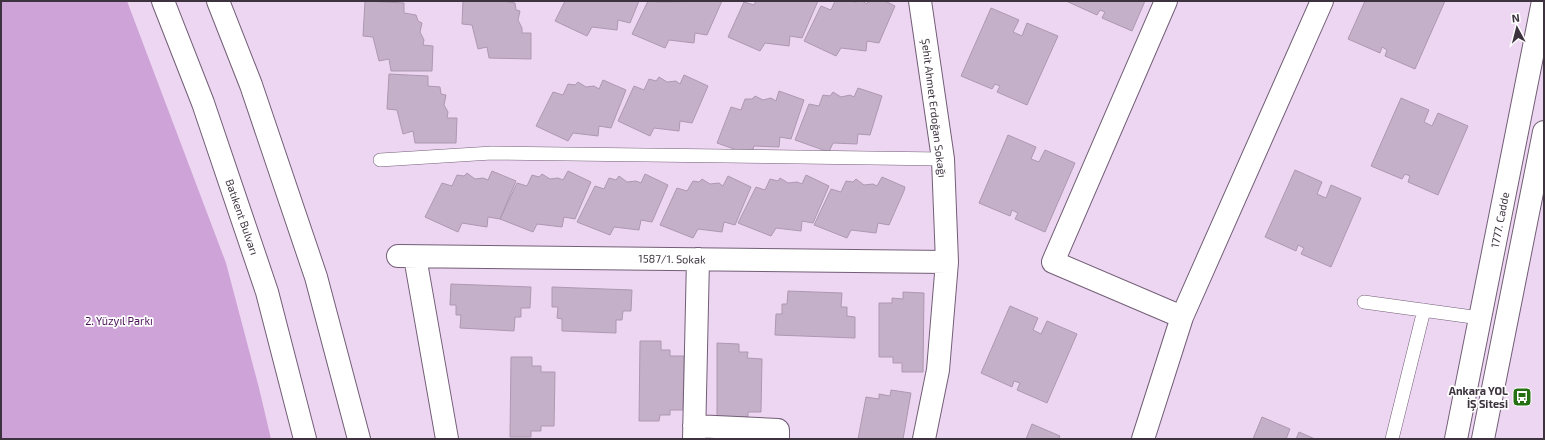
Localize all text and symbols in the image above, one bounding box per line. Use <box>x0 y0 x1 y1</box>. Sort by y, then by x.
north arrow <box>1497 8 1537 48</box>
text: N <box>1511 11 1521 25</box>
street label: Şehit Ahmet Erdoğan Sokağı <box>918 38 949 178</box>
street label: Batıkent Bulvarı <box>223 177 262 256</box>
street label: 1777. Cadde <box>1488 191 1511 249</box>
street label: 1587/1. Sokak <box>638 251 706 266</box>
park label: 2. Yüzyıl Parkı <box>85 314 153 327</box>
place label: Ankara YOL İŞ Sitesi <box>1449 384 1508 411</box>
bus stop icon: Ankara YOL İŞ Sitesi <box>1511 386 1533 408</box>

